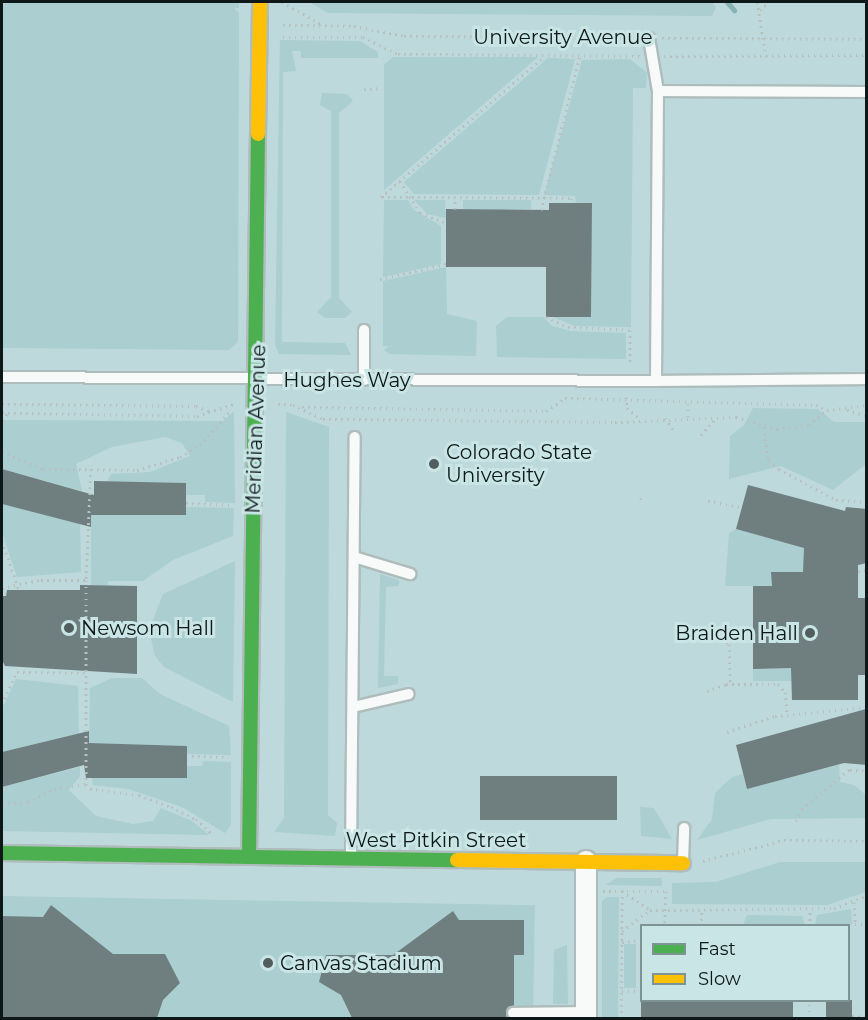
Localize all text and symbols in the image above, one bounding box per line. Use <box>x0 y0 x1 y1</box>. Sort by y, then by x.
street label: University Avenue <box>473 25 653 49</box>
street label: Meridian Avenue <box>241 344 271 514</box>
street label: Hughes Way <box>283 368 411 392</box>
place label: Colorado State University <box>446 440 592 487</box>
marker: Colorado State University <box>427 457 441 471</box>
place label: Newsom Hall <box>81 616 214 640</box>
marker: Newsom Hall <box>62 621 76 635</box>
place label: Braiden Hall <box>675 621 798 645</box>
marker: Braiden Hall <box>803 626 817 640</box>
street label: West Pitkin Street <box>346 828 526 852</box>
legend <box>640 924 850 1002</box>
text: Fast <box>698 938 736 960</box>
place label: Canvas Stadium <box>280 951 442 975</box>
marker: Canvas Stadium <box>261 956 275 970</box>
text: Slow <box>698 968 741 990</box>

